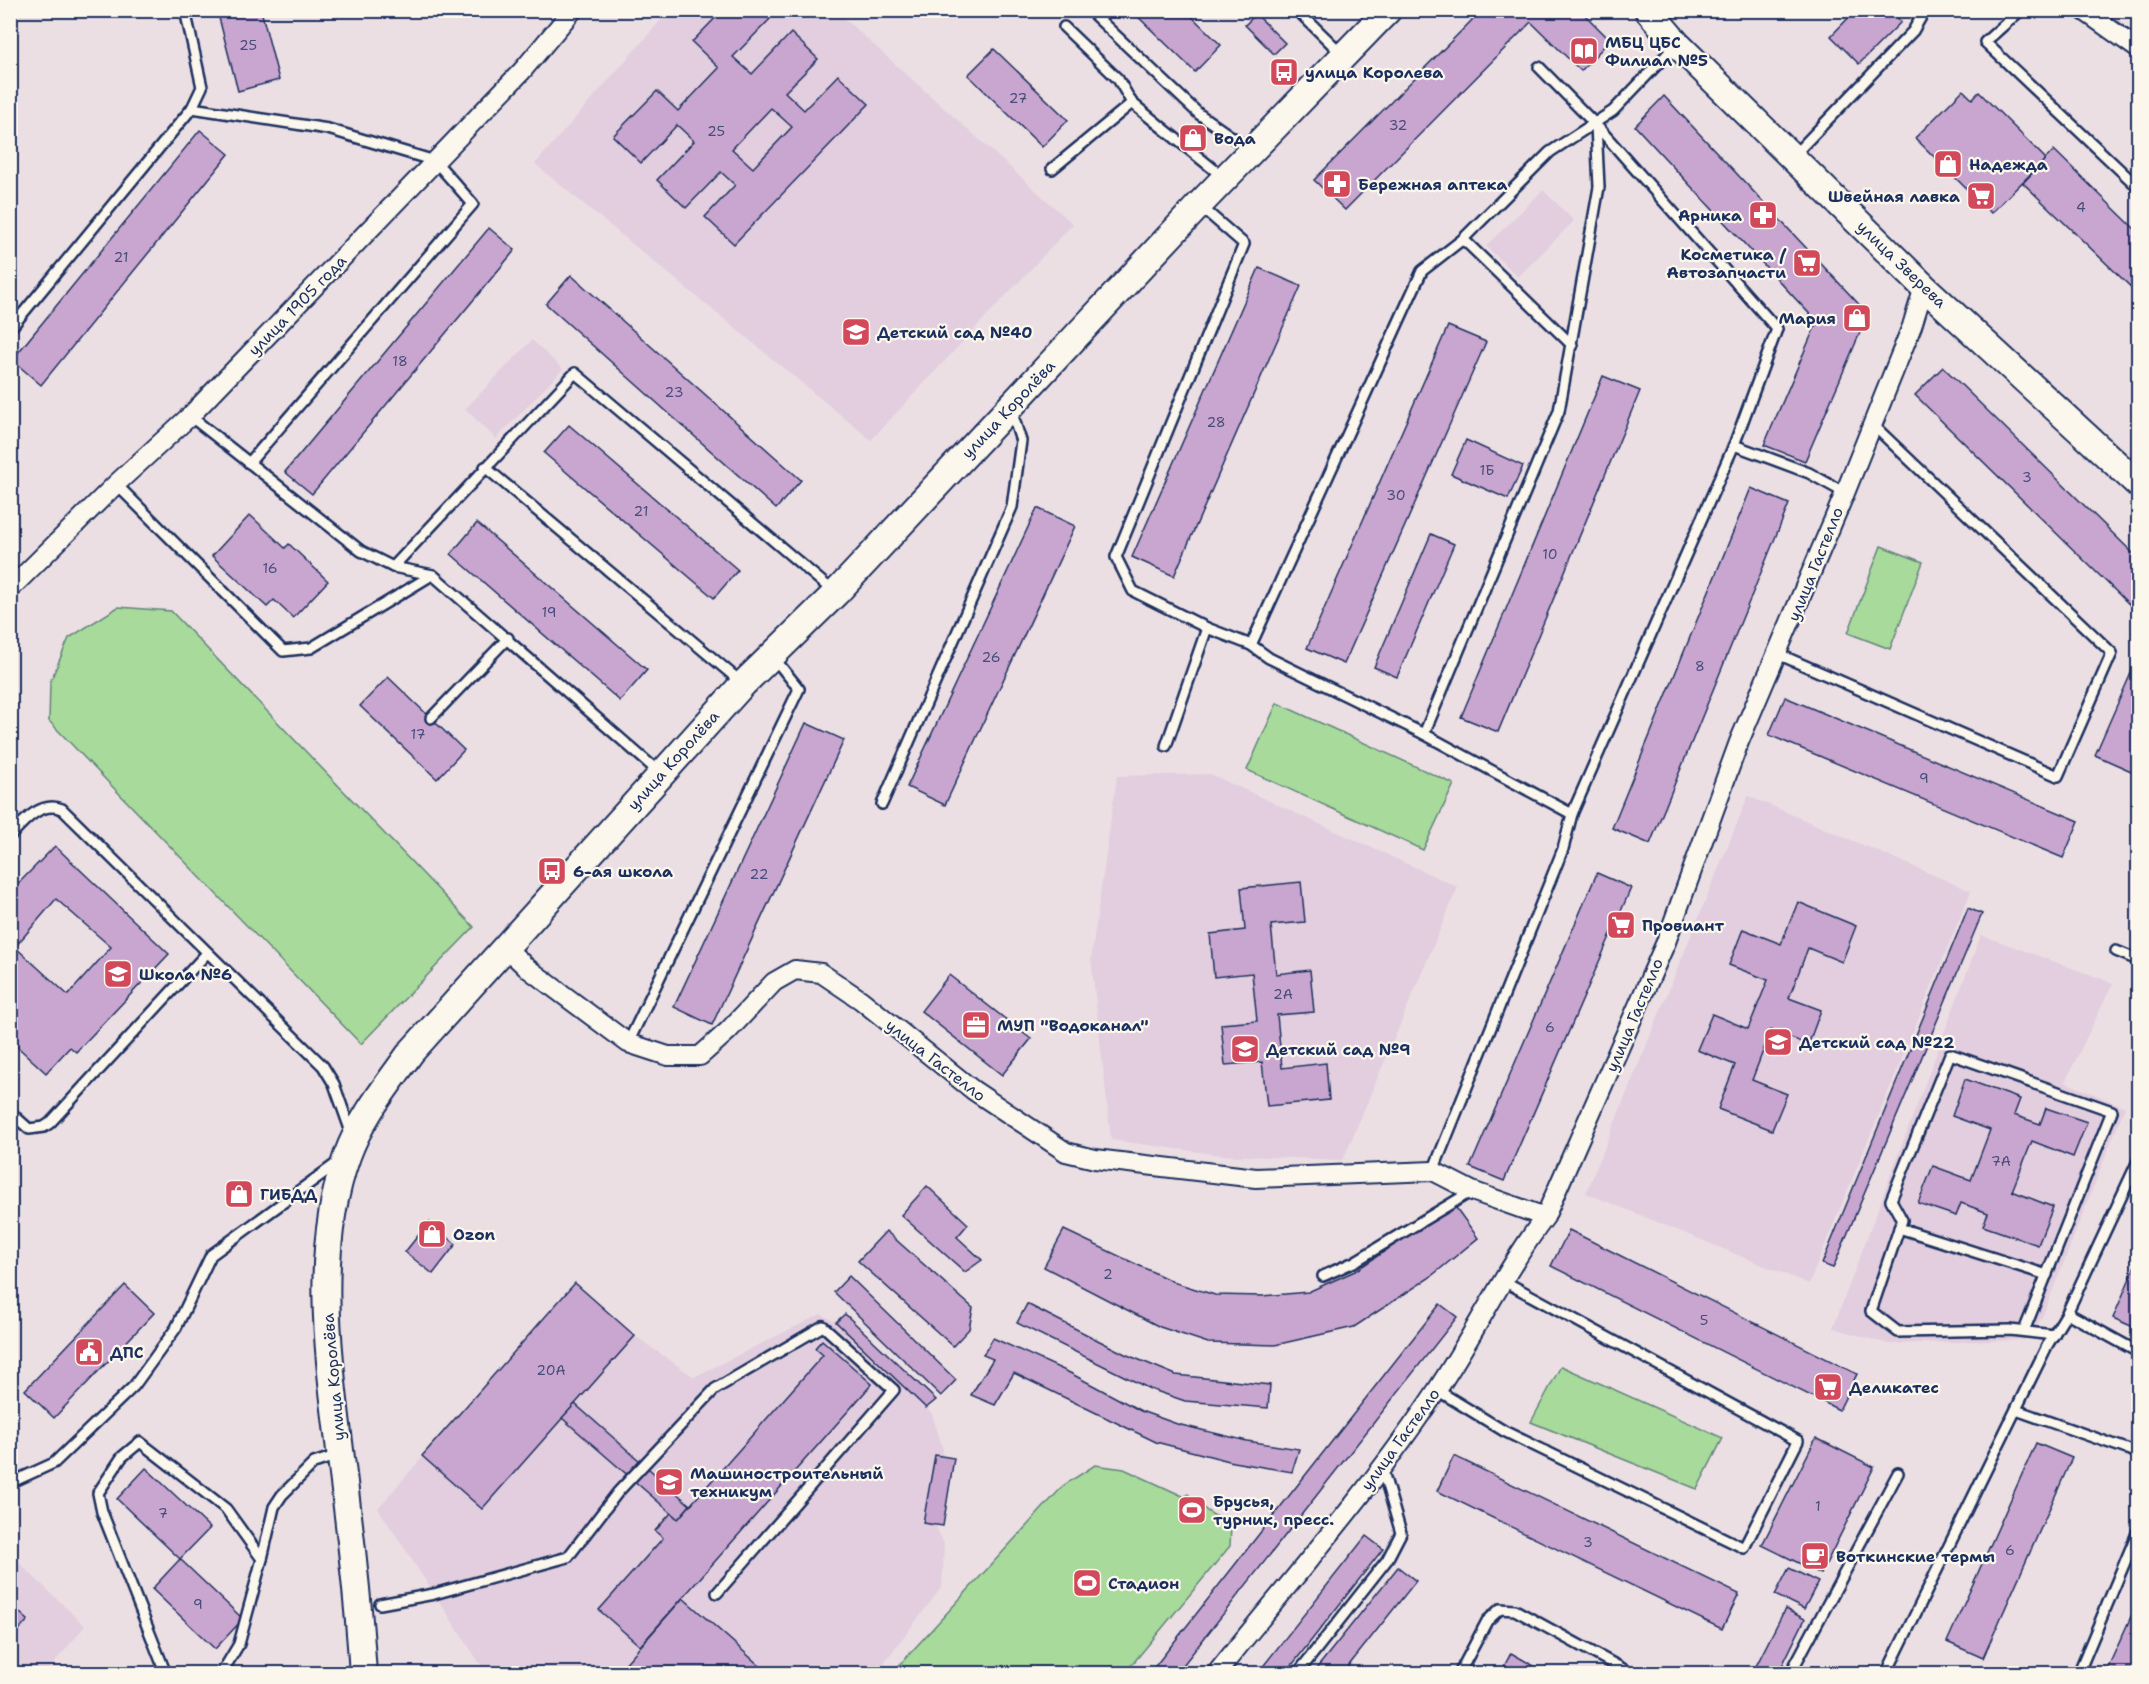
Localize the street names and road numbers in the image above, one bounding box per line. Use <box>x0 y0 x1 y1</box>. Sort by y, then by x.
street label: улица Зверева <box>1852 216 1951 313</box>
street label: улица 1905 года <box>244 250 351 360</box>
street label: улица Королёва <box>957 355 1060 463</box>
street label: улица Гастелло <box>1783 504 1848 624</box>
street label: улица Королёва <box>623 706 724 815</box>
street label: улица Гастелло <box>1601 955 1668 1075</box>
street label: улица Гастелло <box>881 1015 990 1106</box>
street label: улица Королёва <box>317 1312 350 1442</box>
street label: улица Гастелло <box>1356 1384 1445 1495</box>

